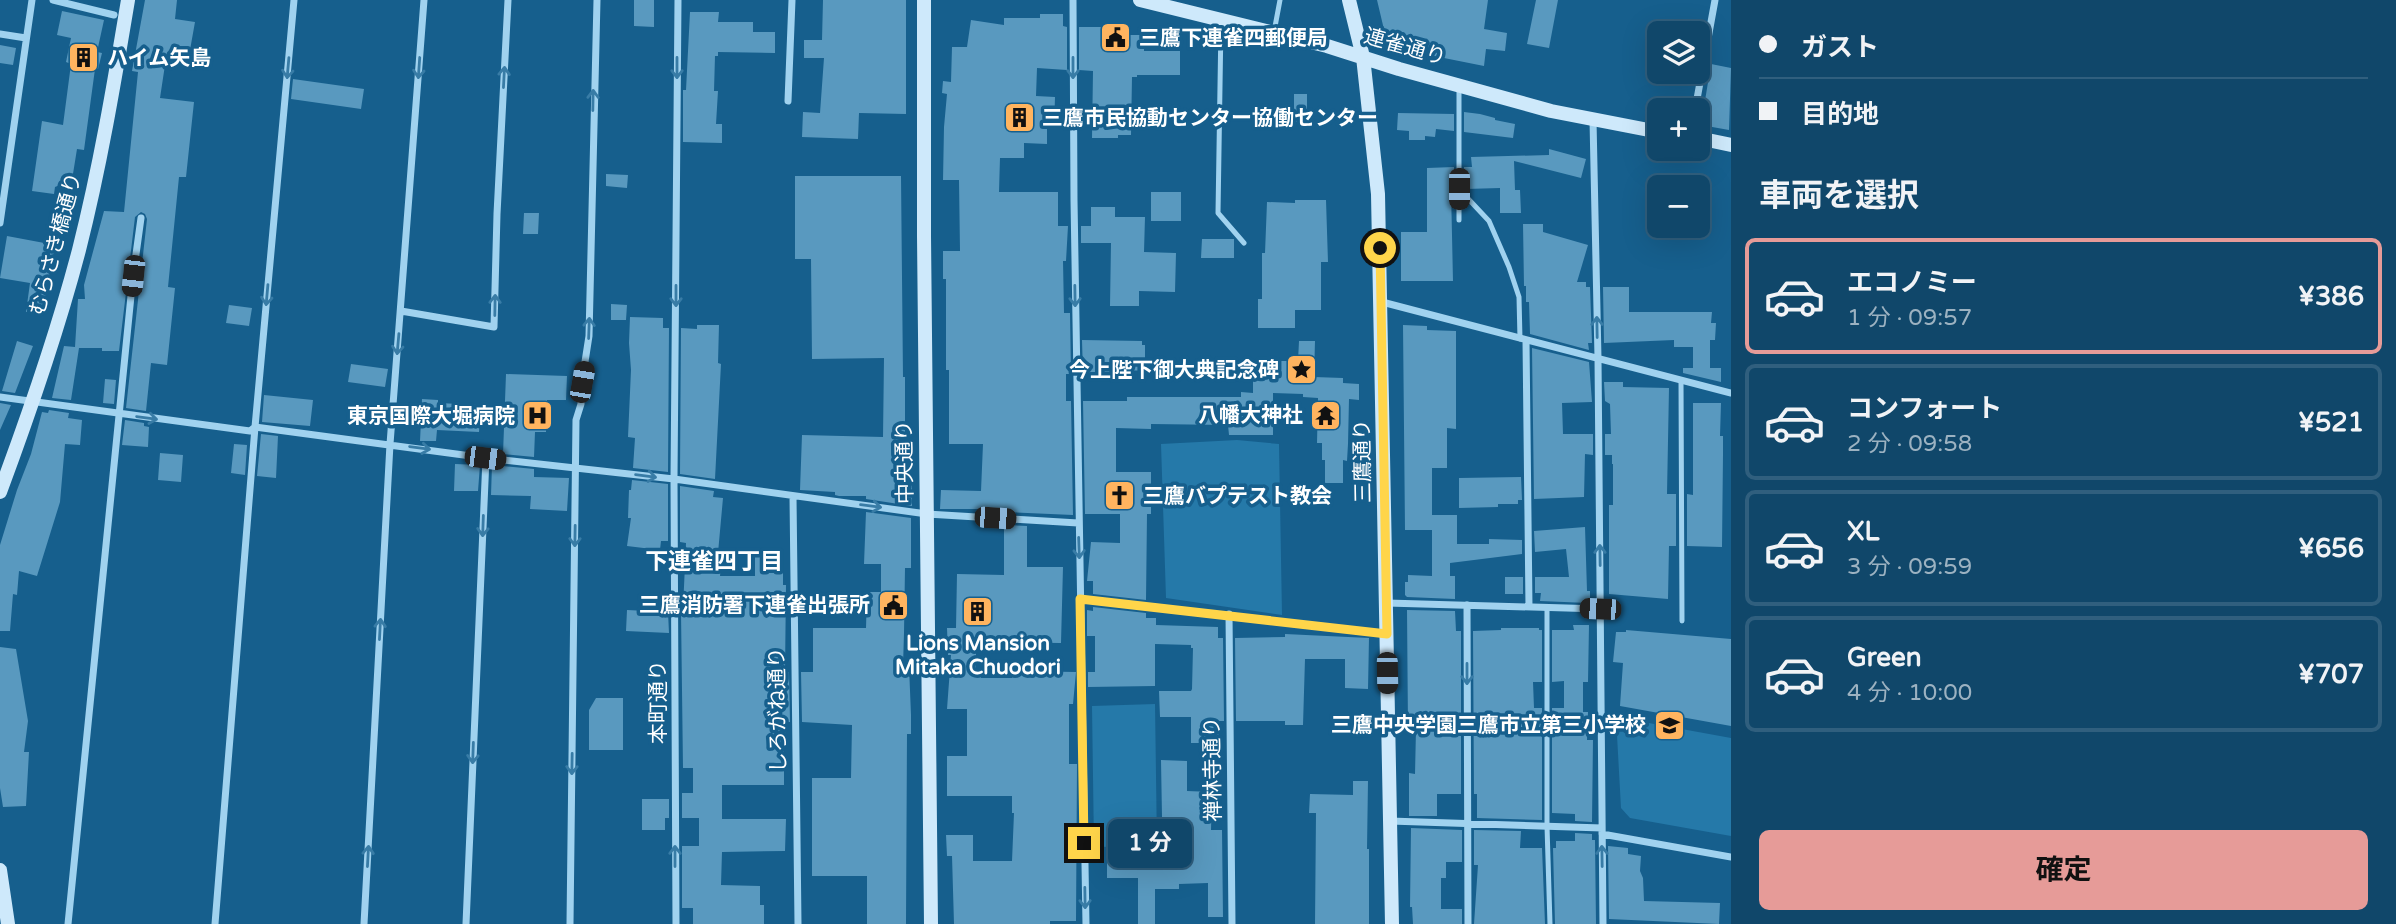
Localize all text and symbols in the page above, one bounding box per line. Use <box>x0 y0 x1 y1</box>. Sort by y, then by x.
public building icon: 三鷹下連雀四郵便局 <box>1099 21 1133 55</box>
map controls <box>1647 21 1710 238</box>
button: layers <box>1647 21 1710 84</box>
street label: 連雀通り <box>1361 23 1449 71</box>
place label: 三鷹下連雀四郵便局 <box>1139 26 1328 51</box>
text: ガスト <box>1801 32 1879 63</box>
building icon: ハイム矢島 <box>67 41 101 75</box>
place label: ハイム矢島 <box>107 46 211 71</box>
one-way arrow <box>281 56 294 79</box>
one-way arrow <box>412 56 425 79</box>
one-way arrow <box>670 56 684 79</box>
one-way arrow <box>1066 56 1080 79</box>
one-way arrow <box>497 66 510 89</box>
one-way arrow <box>587 89 600 112</box>
button: + <box>1647 98 1710 161</box>
text: 目的地 <box>1801 99 1879 130</box>
building icon: 三鷹市民協動センター協働センター <box>1002 101 1036 135</box>
place label: 三鷹市民協動センター協働センター <box>1042 106 1378 131</box>
car <box>1449 168 1470 210</box>
street label: むらさき橋通り <box>25 170 87 318</box>
button: − <box>1647 175 1710 238</box>
text: 車両を選択 <box>1759 177 1919 215</box>
route start <box>1364 232 1396 264</box>
car <box>121 254 146 298</box>
icon: car <box>1763 265 1826 328</box>
text: エコノミー <box>1847 267 1977 298</box>
text: ¥386 <box>2298 281 2364 312</box>
one-way arrow <box>260 283 273 305</box>
one-way arrow <box>669 284 683 307</box>
one-way arrow <box>1068 284 1082 307</box>
one-way arrow <box>488 293 501 316</box>
text: 1 分 · 09:57 <box>1847 304 1972 332</box>
one-way arrow <box>583 316 596 339</box>
one-way arrow <box>1590 316 1604 339</box>
one-way arrow <box>391 332 404 355</box>
place icon: 今上陛下御大典記念碑 <box>1285 353 1319 387</box>
place label: 今上陛下御大典記念碑 <box>1069 358 1279 383</box>
car <box>569 359 596 405</box>
icon: car <box>1763 391 1826 454</box>
text: コンフォート <box>1847 393 2002 424</box>
temple icon: 八幡大神社 <box>1309 398 1343 432</box>
hospital icon: 東京国際大堀病院 <box>521 399 555 433</box>
place label: 八幡大神社 <box>1198 403 1303 428</box>
place label: 東京国際大堀病院 <box>347 404 515 429</box>
text: ¥521 <box>2298 407 2364 438</box>
one-way arrow <box>136 411 158 424</box>
street label: 三鷹通り <box>1350 419 1376 503</box>
street label: 中央通り <box>892 420 918 504</box>
text: 2 分 · 09:58 <box>1847 430 1972 458</box>
one-way arrow <box>408 442 431 455</box>
car <box>463 445 508 471</box>
one-way arrow <box>634 470 657 483</box>
church icon: 三鷹バプテスト教会 <box>1103 479 1137 513</box>
place label: 三鷹バプテスト教会 <box>1143 484 1332 509</box>
one-way arrow <box>860 499 882 512</box>
car <box>974 506 1017 530</box>
one-way arrow <box>476 514 489 537</box>
text: XL <box>1847 516 1879 547</box>
icon: car <box>1763 517 1826 580</box>
one-way arrow <box>569 524 582 547</box>
text: ¥656 <box>2298 533 2364 564</box>
one-way arrow <box>1072 536 1086 559</box>
one-way arrow <box>1593 544 1606 567</box>
district label: 下連雀四丁目 <box>645 548 783 576</box>
text: 3 分 · 09:59 <box>1847 553 1972 581</box>
public building icon: 三鷹消防署下連雀出張所 <box>876 588 910 622</box>
place label: 三鷹消防署下連雀出張所 <box>639 593 870 618</box>
building icon: Lions Mansion Mitaka Chuodori <box>961 594 995 628</box>
car <box>1579 598 1622 620</box>
one-way arrow <box>374 617 387 640</box>
place label: Lions Mansion Mitaka Chuodori <box>895 631 1061 680</box>
text: Green <box>1847 642 1922 673</box>
icon: car <box>1763 643 1826 706</box>
street label: しろがね通り <box>764 647 792 773</box>
car <box>1377 652 1398 694</box>
text: ¥707 <box>2298 659 2364 690</box>
street label: 本町通り <box>646 660 671 744</box>
one-way arrow <box>1460 662 1474 685</box>
text: 4 分 · 10:00 <box>1847 679 1972 707</box>
school or university icon: 三鷹中央学園三鷹市立第三小学校 <box>1652 708 1686 742</box>
place label: 三鷹中央学園三鷹市立第三小学校 <box>1331 713 1646 738</box>
street label: 禅林寺通り <box>1200 716 1226 822</box>
one-way arrow <box>467 741 480 764</box>
one-way arrow <box>565 752 579 775</box>
callout: 1 分 <box>1108 818 1192 868</box>
route end <box>1068 827 1100 859</box>
text: 1 分 <box>1128 829 1172 857</box>
button: 確定 <box>1759 830 2368 910</box>
one-way arrow <box>361 845 374 868</box>
one-way arrow <box>668 845 682 868</box>
one-way arrow <box>1595 845 1609 868</box>
one-way arrow <box>1079 886 1092 909</box>

